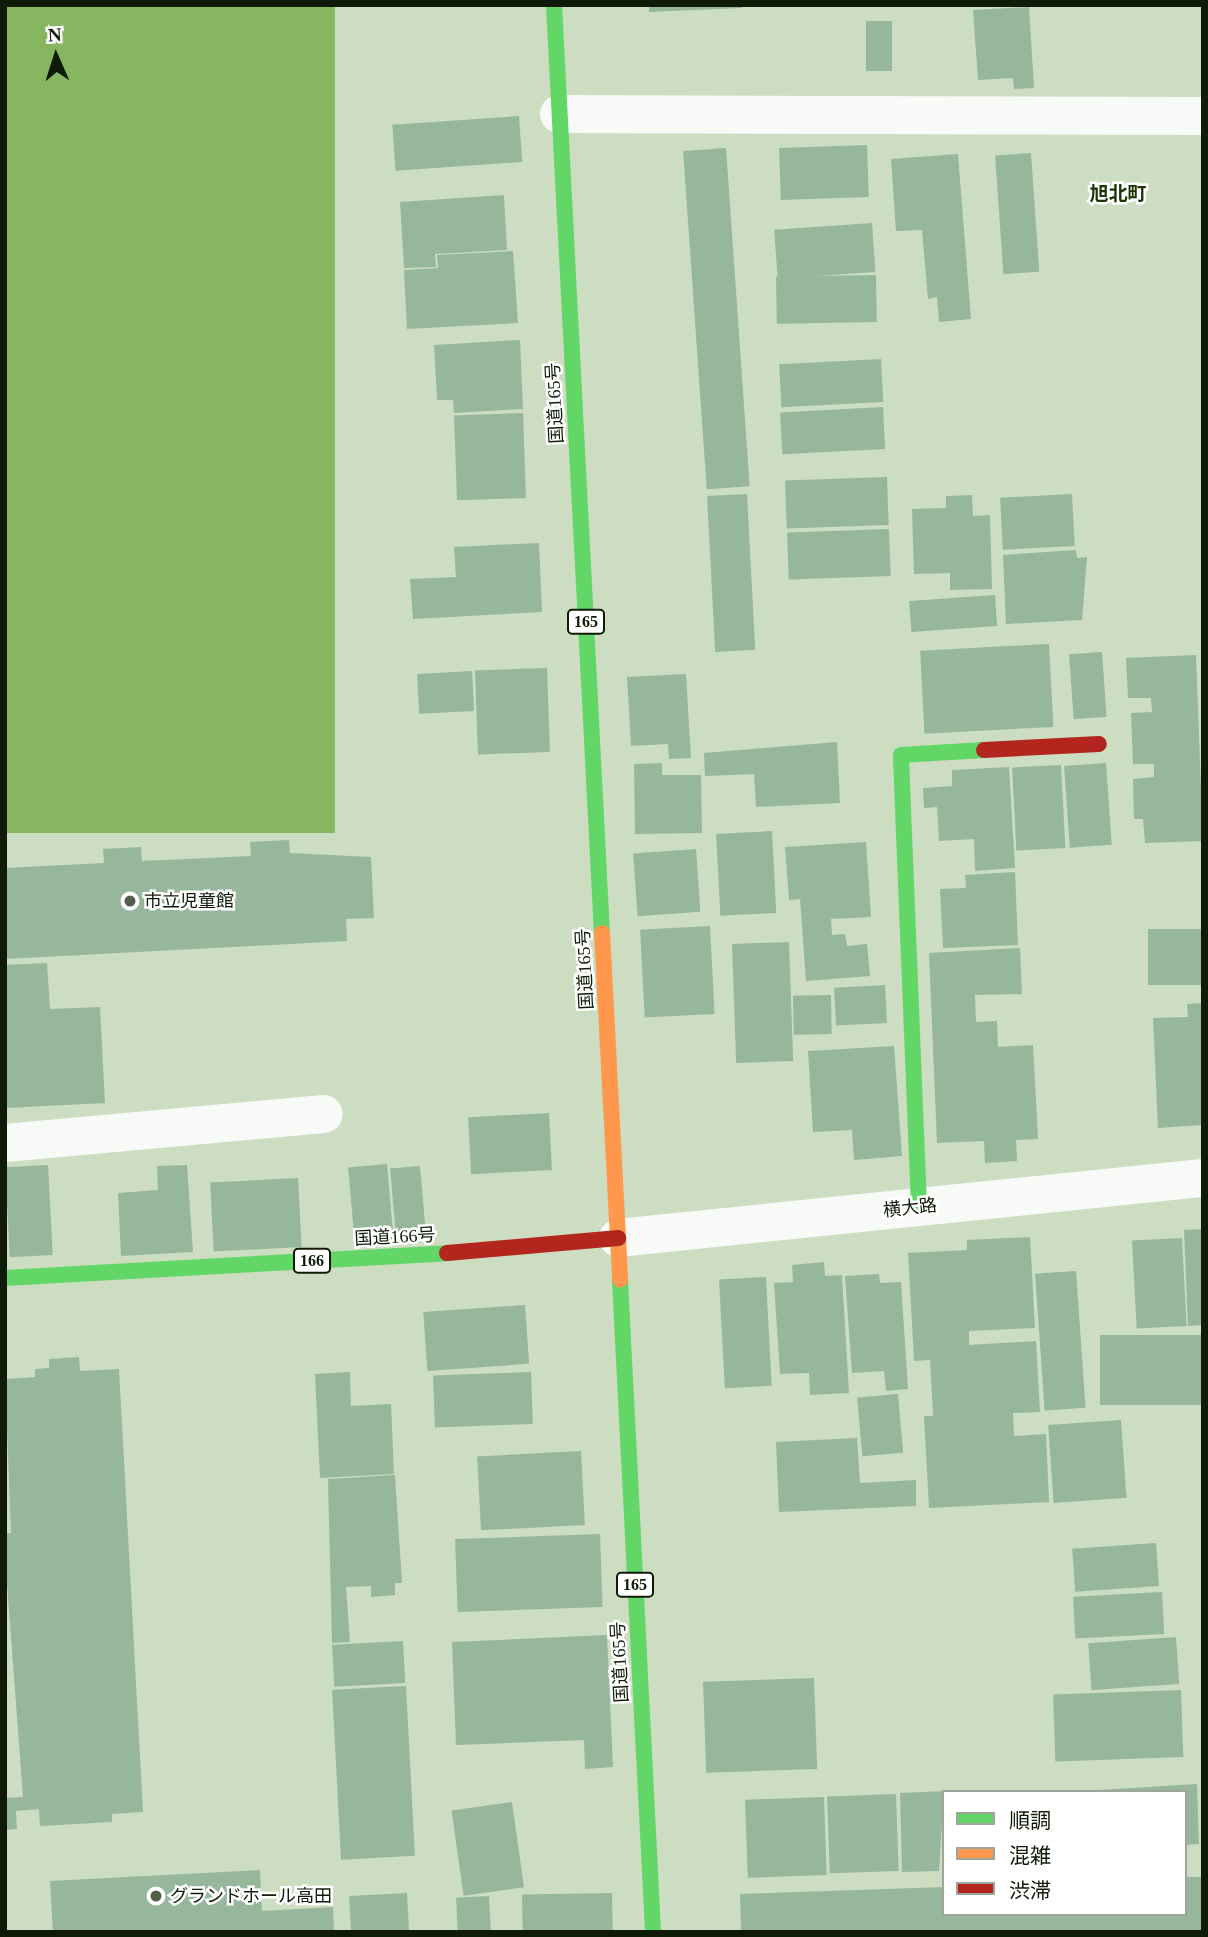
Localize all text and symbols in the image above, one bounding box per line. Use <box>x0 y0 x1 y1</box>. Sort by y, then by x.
north arrow <box>21 21 91 91</box>
text: N <box>47 24 62 45</box>
district label: 旭北町 <box>1090 183 1146 205</box>
street label: 国道165号 <box>542 362 568 444</box>
road number: 165 <box>567 610 605 635</box>
place label: 市立児童館 <box>144 890 234 912</box>
marker: 市立児童館 <box>122 893 138 909</box>
street label: 国道165号 <box>572 928 598 1010</box>
street label: 横大路 <box>882 1194 938 1222</box>
street label: 国道166号 <box>354 1224 436 1250</box>
road number: 166 <box>293 1248 331 1274</box>
road number: 165 <box>616 1572 654 1597</box>
street label: 国道165号 <box>607 1621 633 1703</box>
legend <box>942 1790 1187 1916</box>
text: 順調 <box>1009 1809 1051 1833</box>
text: 混雑 <box>1009 1844 1051 1868</box>
text: 渋滞 <box>1009 1879 1051 1903</box>
place label: グランドホール高田 <box>170 1885 332 1907</box>
marker: グランドホール高田 <box>148 1888 164 1904</box>

